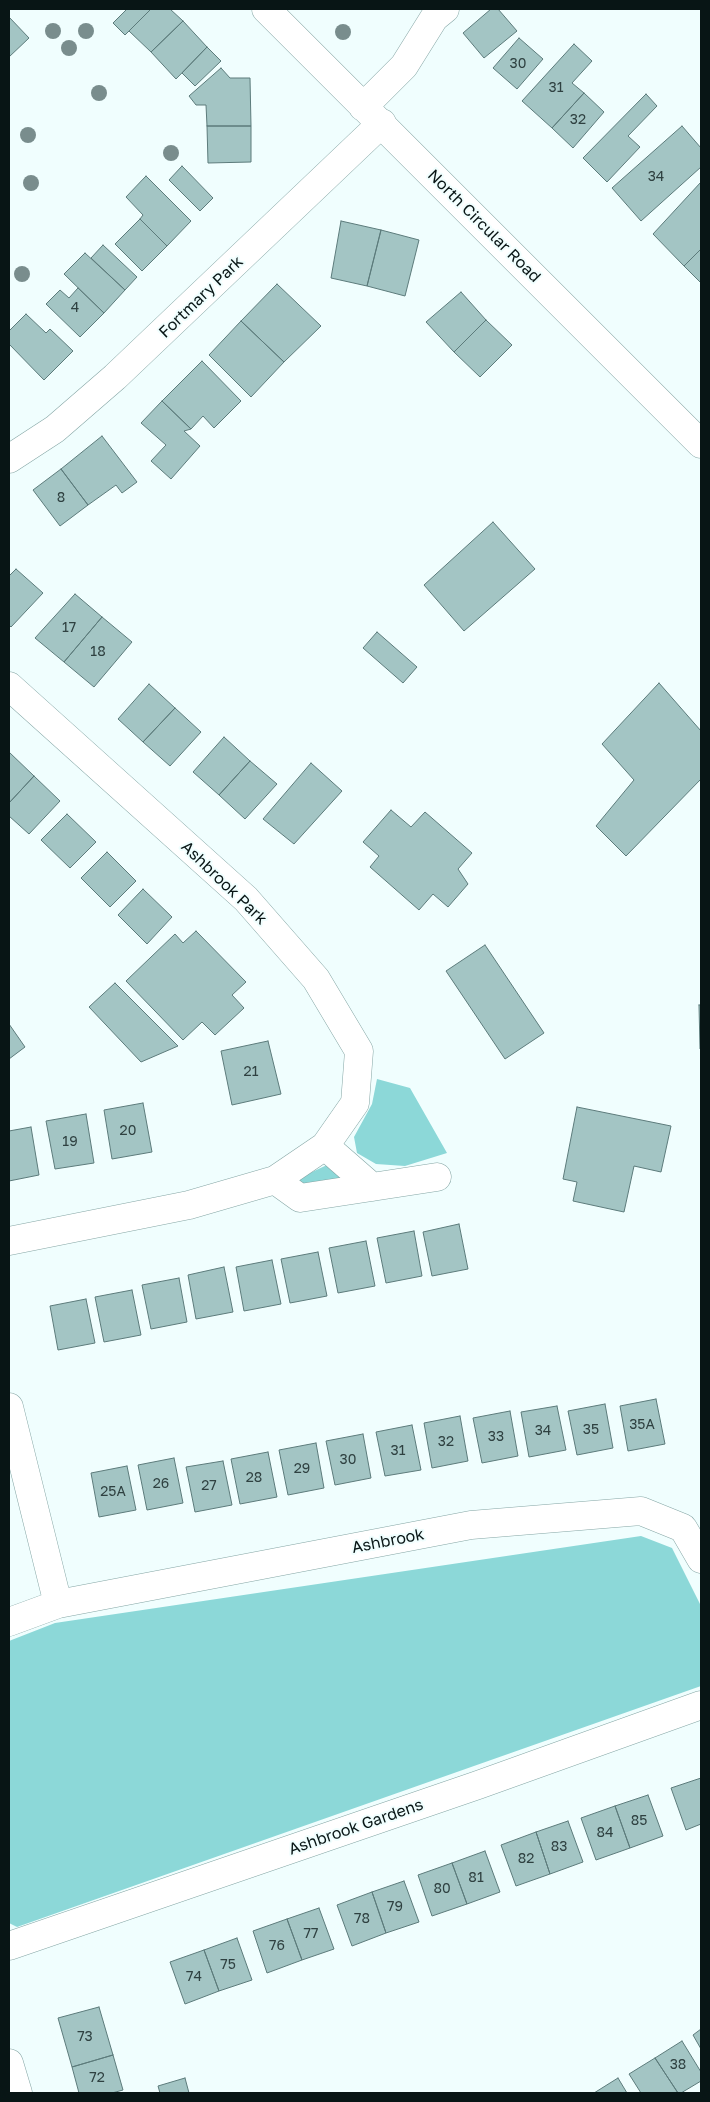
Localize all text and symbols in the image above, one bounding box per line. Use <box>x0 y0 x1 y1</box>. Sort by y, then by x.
house number: 30 <box>510 56 526 72</box>
house number: 31 <box>549 80 563 96</box>
house number: 32 <box>570 112 586 128</box>
street label: North Circular Road <box>424 166 544 286</box>
house number: 34 <box>648 169 664 185</box>
street label: Fortmary Park <box>155 252 247 342</box>
house number: 4 <box>71 300 79 316</box>
house number: 8 <box>57 490 65 506</box>
house number: 17 <box>62 620 76 636</box>
house number: 18 <box>90 644 106 660</box>
street label: Ashbrook Park <box>177 837 271 929</box>
house number: 21 <box>244 1064 258 1080</box>
house number: 20 <box>120 1123 136 1139</box>
house number: 19 <box>62 1134 78 1150</box>
house number: 35A <box>629 1417 655 1433</box>
house number: 35 <box>583 1422 599 1438</box>
house number: 34 <box>535 1423 551 1439</box>
house number: 33 <box>488 1429 504 1445</box>
house number: 32 <box>438 1434 454 1450</box>
house number: 31 <box>391 1443 405 1459</box>
house number: 30 <box>340 1452 356 1468</box>
house number: 29 <box>294 1461 310 1477</box>
house number: 28 <box>246 1470 262 1486</box>
house number: 26 <box>153 1476 169 1492</box>
house number: 27 <box>201 1478 217 1494</box>
house number: 25A <box>100 1484 126 1500</box>
street label: Ashbrook <box>350 1525 426 1557</box>
street label: Ashbrook Gardens <box>286 1795 426 1859</box>
house number: 85 <box>631 1813 647 1829</box>
house number: 84 <box>596 1825 614 1841</box>
house number: 83 <box>551 1839 567 1855</box>
house number: 82 <box>518 1851 534 1867</box>
house number: 81 <box>468 1870 484 1886</box>
house number: 80 <box>433 1881 451 1897</box>
house number: 79 <box>387 1899 403 1915</box>
house number: 78 <box>354 1911 370 1927</box>
house number: 77 <box>304 1926 318 1942</box>
house number: 76 <box>269 1938 285 1954</box>
house number: 75 <box>220 1957 236 1973</box>
house number: 74 <box>186 1969 202 1985</box>
house number: 73 <box>77 2029 93 2045</box>
house number: 38 <box>670 2057 686 2073</box>
house number: 72 <box>89 2070 105 2086</box>

